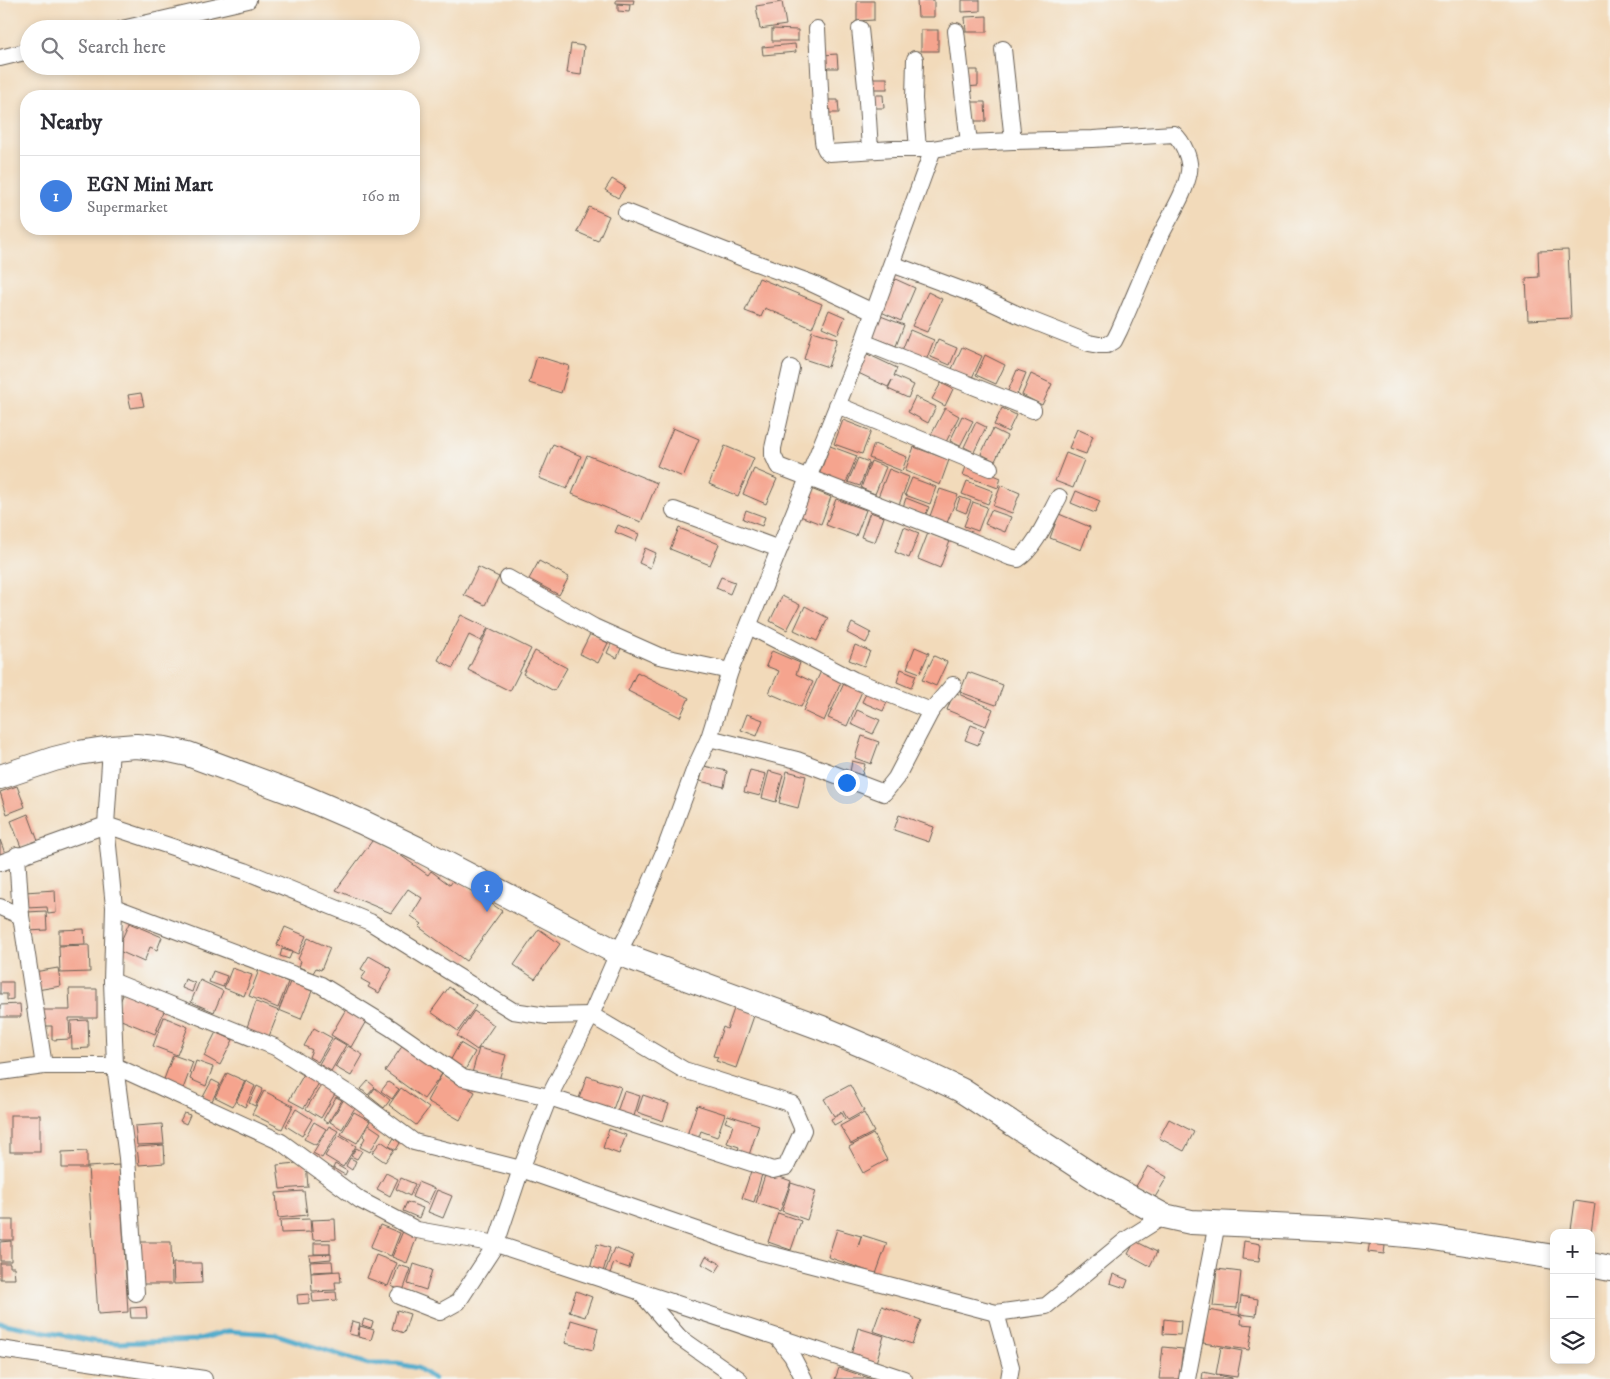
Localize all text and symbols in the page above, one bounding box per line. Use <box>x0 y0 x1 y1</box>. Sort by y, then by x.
search box <box>20 20 420 75</box>
icon: search <box>38 34 66 62</box>
text: Search here <box>78 36 166 59</box>
text: Nearby <box>40 110 102 136</box>
text: EGN Mini Mart <box>87 174 213 197</box>
text: 1 <box>53 186 59 206</box>
text: 160 m <box>362 186 400 206</box>
text: Supermarket <box>87 197 168 217</box>
your location <box>834 770 860 796</box>
pin: 1 <box>471 871 503 912</box>
map controls <box>1550 1229 1595 1364</box>
button: + <box>1550 1229 1595 1274</box>
button: − <box>1550 1274 1595 1319</box>
button: layers <box>1550 1319 1595 1364</box>

